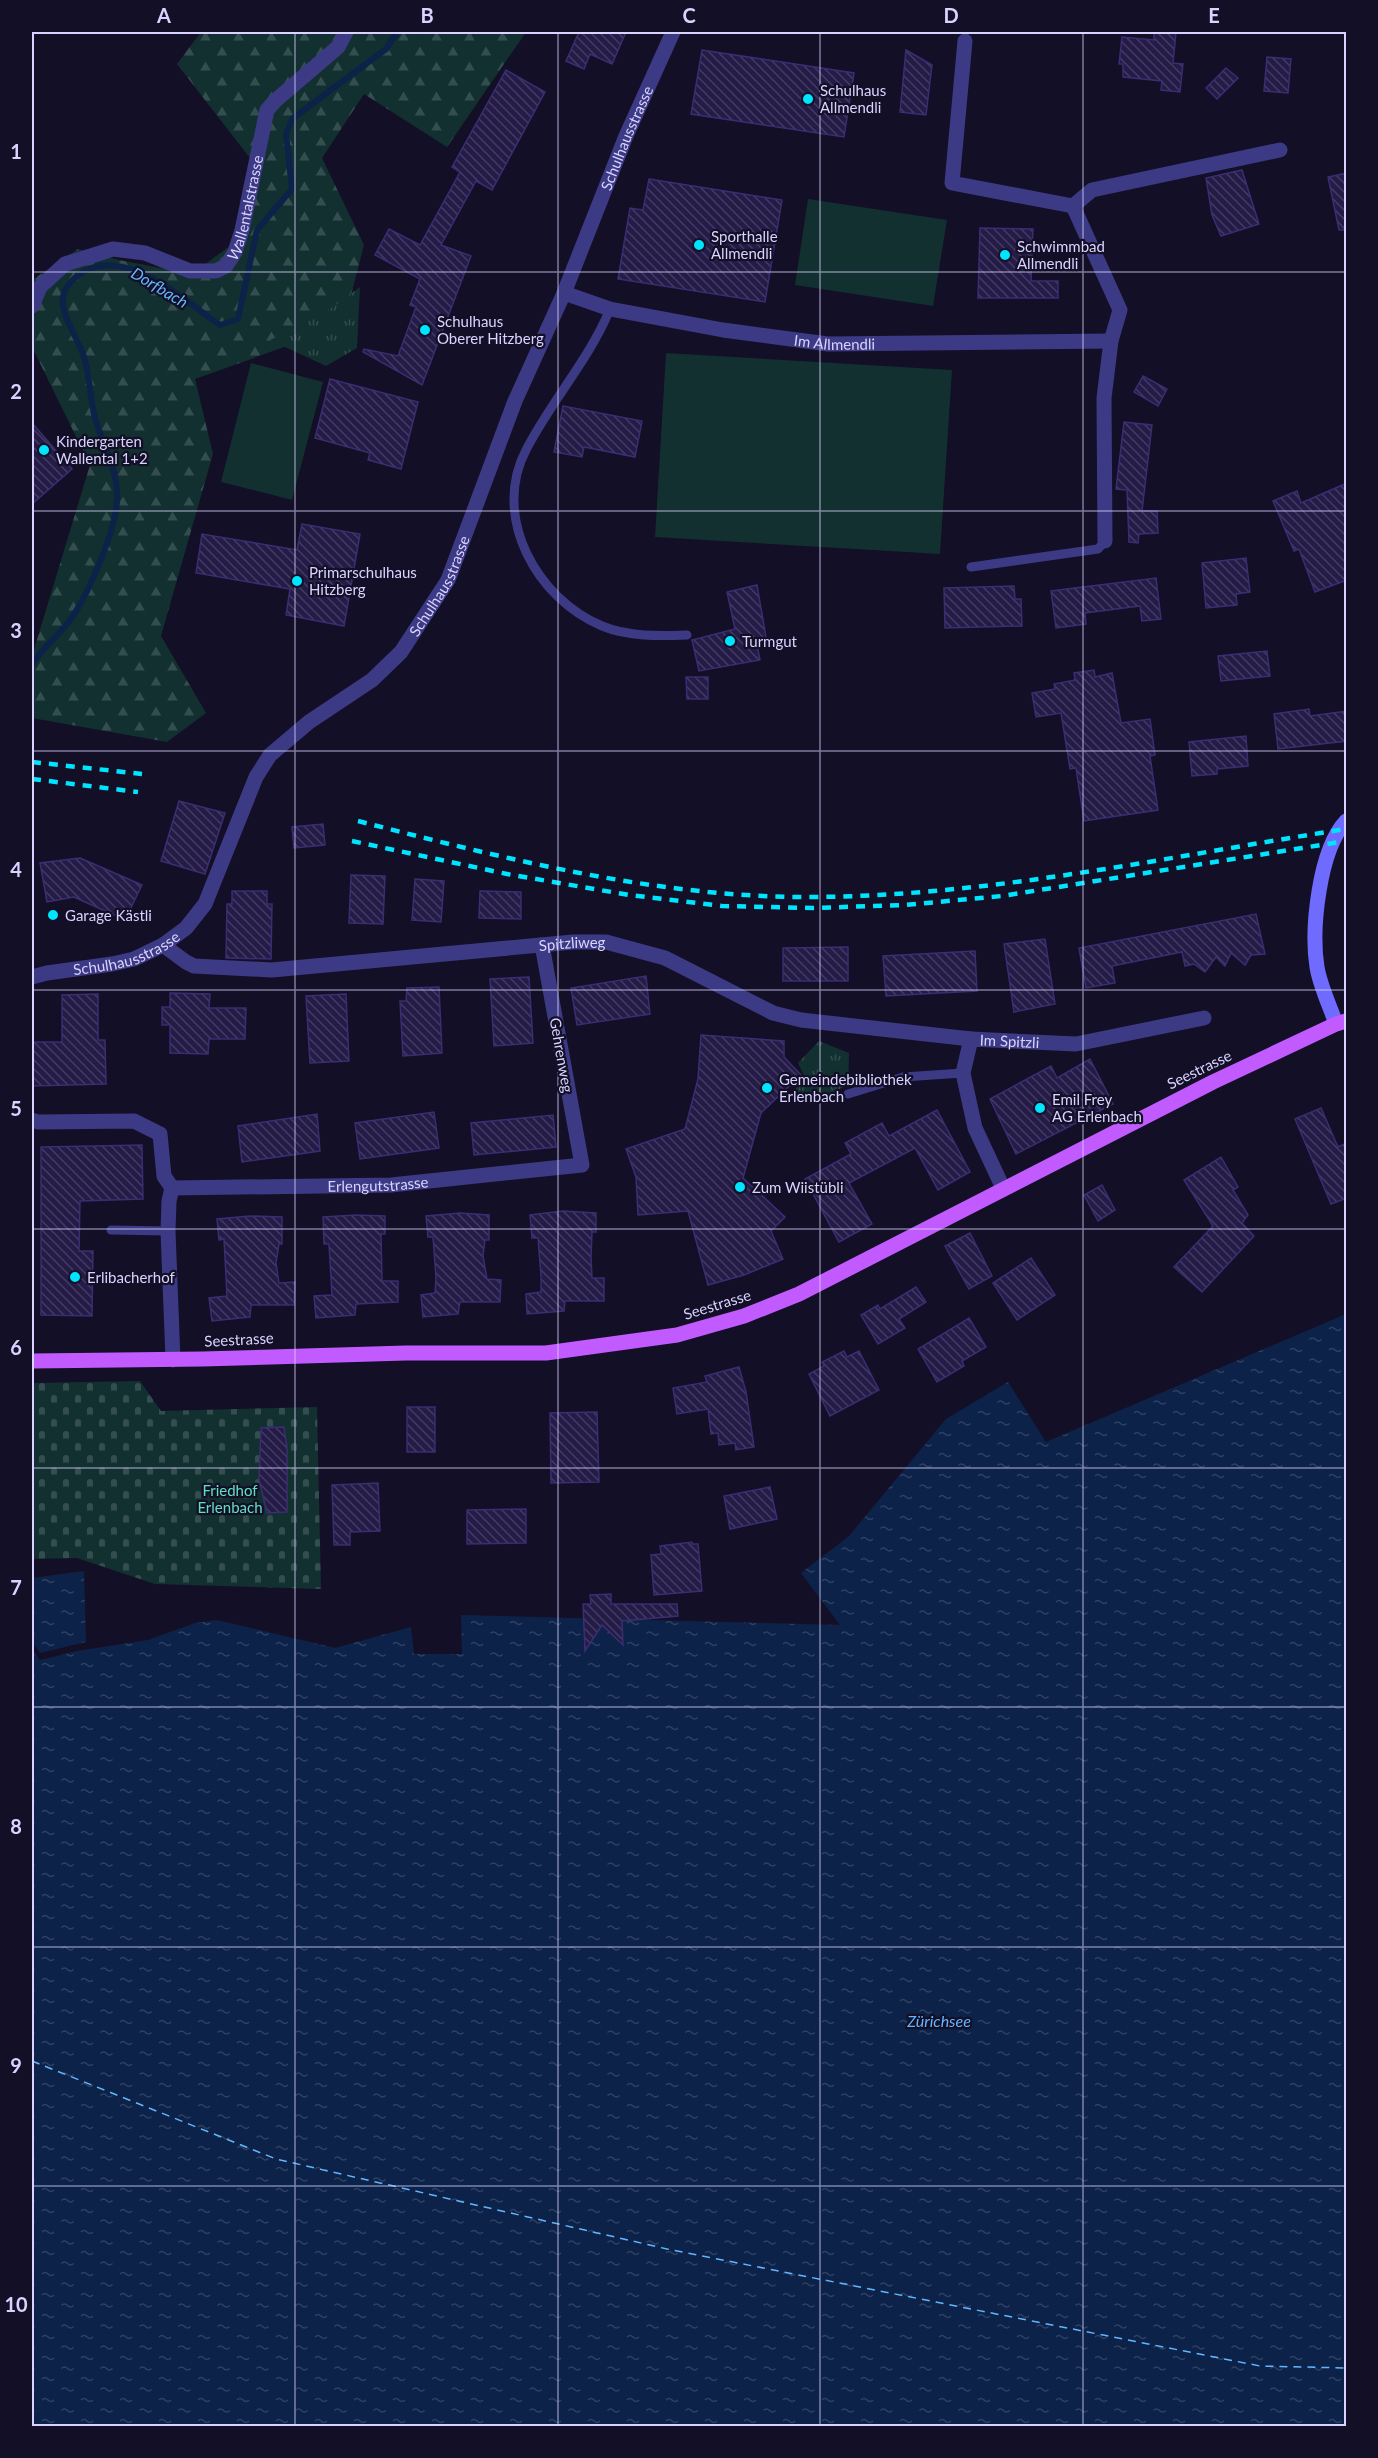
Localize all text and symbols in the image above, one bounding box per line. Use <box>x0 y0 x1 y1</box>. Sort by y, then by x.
text: A <box>156 3 171 27</box>
text: B <box>420 3 434 27</box>
text: C <box>682 3 696 27</box>
text: D <box>943 3 959 27</box>
text: E <box>1208 3 1220 27</box>
place label: Schulhaus Allmendli <box>820 81 886 116</box>
street label: Schulhausstrasse <box>596 83 657 193</box>
marker: Schulhaus Allmendli <box>801 92 815 106</box>
text: 1 <box>10 139 22 163</box>
street label: Wallentalstrasse <box>223 153 266 264</box>
place label: Sporthalle Allmendli <box>711 227 778 262</box>
place label: Schwimmbad Allmendli <box>1017 237 1105 272</box>
marker: Sporthalle Allmendli <box>692 238 706 252</box>
marker: Schwimmbad Allmendli <box>998 248 1012 262</box>
water label: Dorfbach <box>128 263 192 311</box>
place label: Schulhaus Oberer Hitzberg <box>437 312 544 347</box>
marker: Schulhaus Oberer Hitzberg <box>418 323 432 337</box>
street label: Im Allmendli <box>793 331 875 353</box>
text: 2 <box>10 379 22 403</box>
place label: Kindergarten Wallental 1+2 <box>56 432 148 467</box>
marker: Kindergarten Wallental 1+2 <box>37 443 51 457</box>
street label: Schulhausstrasse <box>405 533 473 639</box>
place label: Primarschulhaus Hitzberg <box>309 563 417 598</box>
marker: Primarschulhaus Hitzberg <box>290 574 304 588</box>
text: 3 <box>10 618 22 642</box>
place label: Turmgut <box>742 632 798 650</box>
marker: Turmgut <box>723 634 737 648</box>
text: 4 <box>10 857 22 881</box>
place label: Garage Kästli <box>65 906 152 924</box>
marker: Garage Kästli <box>46 908 60 922</box>
street label: Schulhausstrasse <box>72 927 183 978</box>
street label: Spitzliweg <box>538 933 606 954</box>
street label: Gehrenweg <box>547 1016 577 1094</box>
street label: Im Spitzli <box>979 1030 1040 1051</box>
street label: Seestrasse <box>1164 1046 1234 1092</box>
place label: Gemeindebibliothek Erlenbach <box>779 1070 912 1105</box>
marker: Gemeindebibliothek Erlenbach <box>760 1081 774 1095</box>
place label: Emil Frey AG Erlenbach <box>1052 1090 1142 1125</box>
text: 5 <box>10 1096 22 1120</box>
marker: Emil Frey AG Erlenbach <box>1033 1101 1047 1115</box>
street label: Erlengutstrasse <box>327 1172 429 1195</box>
place label: Zum Wiistübli <box>752 1178 843 1196</box>
marker: Zum Wiistübli <box>733 1180 747 1194</box>
place label: Erlibacherhof <box>87 1268 176 1286</box>
marker: Erlibacherhof <box>68 1270 82 1284</box>
street label: Seestrasse <box>681 1285 753 1323</box>
street label: Seestrasse <box>204 1328 274 1350</box>
text: 6 <box>10 1335 22 1359</box>
park label: Friedhof Erlenbach <box>197 1481 263 1516</box>
text: 7 <box>10 1575 22 1599</box>
text: 8 <box>10 1814 22 1838</box>
water label: Zürichsee <box>906 2011 971 2030</box>
text: 9 <box>10 2053 22 2077</box>
text: 10 <box>4 2292 28 2316</box>

